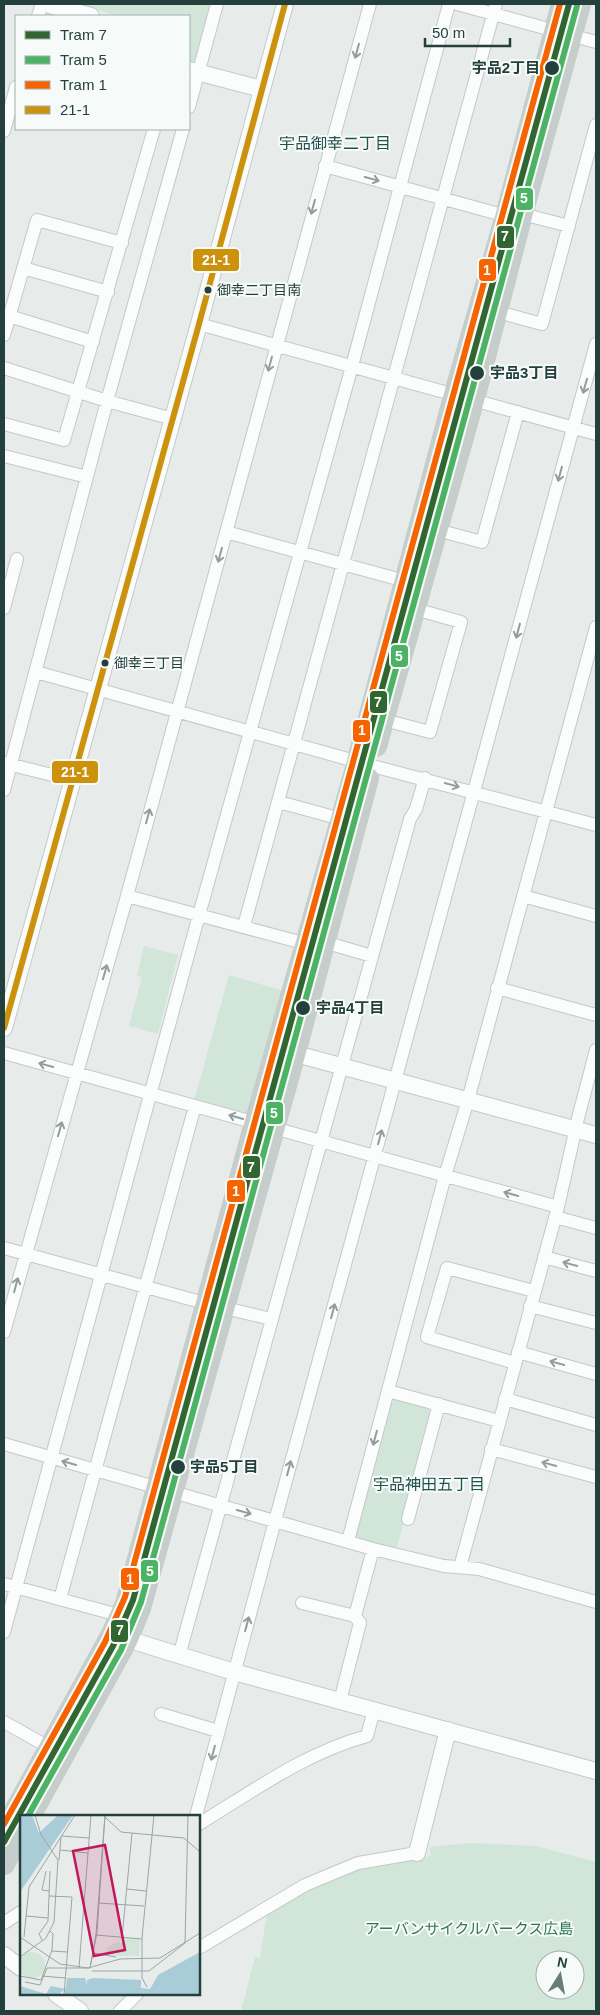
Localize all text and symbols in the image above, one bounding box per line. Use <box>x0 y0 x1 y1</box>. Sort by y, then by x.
legend <box>15 15 190 130</box>
scale bar <box>425 15 510 47</box>
text: 50 m <box>432 24 465 41</box>
text: Tram 7 <box>60 26 107 43</box>
one-way arrow <box>352 42 361 58</box>
text: Tram 5 <box>60 51 107 68</box>
place label: 宇品2丁目 <box>472 59 540 76</box>
marker: 宇品2丁目 <box>543 59 561 77</box>
text: Tram 1 <box>60 76 107 93</box>
text: 21-1 <box>60 101 90 118</box>
district label: 宇品御幸二丁目 <box>279 135 391 152</box>
one-way arrow <box>363 175 379 185</box>
line badge: 5 <box>515 187 534 211</box>
text: 5 <box>520 190 528 206</box>
one-way arrow <box>308 199 318 215</box>
line badge: 7 <box>496 225 515 249</box>
text: 7 <box>501 228 509 244</box>
line badge: 21-1 <box>192 248 240 272</box>
text: 21-1 <box>202 252 230 268</box>
line badge: 1 <box>478 258 497 282</box>
text: 1 <box>483 262 491 278</box>
place label: 御幸二丁目南 <box>217 282 301 298</box>
marker: 御幸二丁目南 <box>203 285 213 295</box>
one-way arrow <box>265 356 275 372</box>
marker: 宇品3丁目 <box>468 364 486 382</box>
place label: 宇品3丁目 <box>490 364 558 381</box>
one-way arrow <box>579 377 589 393</box>
one-way arrow <box>555 466 564 482</box>
one-way arrow <box>215 547 224 563</box>
one-way arrow <box>513 623 522 639</box>
line badge: 5 <box>390 644 409 668</box>
text: 5 <box>395 648 403 664</box>
place label: 御幸三丁目 <box>114 655 184 671</box>
marker: 御幸三丁目 <box>100 658 110 668</box>
line badge: 7 <box>369 690 388 714</box>
text: 7 <box>374 694 382 710</box>
line badge: 1 <box>352 719 371 743</box>
text: 1 <box>358 722 366 738</box>
line badge: 21-1 <box>51 760 99 784</box>
text: 21-1 <box>61 764 89 780</box>
one-way arrow <box>444 781 460 791</box>
one-way arrow <box>144 808 154 824</box>
one-way arrow <box>100 965 110 981</box>
marker: 宇品4丁目 <box>294 999 312 1017</box>
place label: 宇品4丁目 <box>316 999 384 1016</box>
one-way arrow <box>38 1059 54 1069</box>
line badge: 5 <box>265 1101 284 1125</box>
text: 5 <box>270 1105 278 1121</box>
one-way arrow <box>228 1112 244 1122</box>
one-way arrow <box>56 1121 66 1137</box>
one-way arrow <box>376 1130 386 1146</box>
line badge: 7 <box>242 1155 261 1179</box>
text: 7 <box>247 1159 255 1175</box>
line badge: 1 <box>226 1179 246 1203</box>
text: 1 <box>232 1183 240 1199</box>
one-way arrow <box>503 1188 519 1198</box>
one-way arrow <box>562 1259 578 1268</box>
one-way arrow <box>12 1278 22 1294</box>
one-way arrow <box>328 1303 338 1319</box>
one-way arrow <box>549 1358 565 1368</box>
one-way arrow <box>370 1430 380 1446</box>
one-way arrow <box>62 1458 78 1468</box>
marker: 宇品5丁目 <box>169 1458 187 1476</box>
place label: 宇品5丁目 <box>190 1458 258 1475</box>
one-way arrow <box>542 1459 558 1469</box>
one-way arrow <box>285 1460 295 1476</box>
district label: 宇品神田五丁目 <box>373 1476 485 1493</box>
one-way arrow <box>236 1508 252 1518</box>
line badge: 5 <box>140 1559 159 1583</box>
text: 5 <box>146 1563 154 1579</box>
line badge: 1 <box>120 1567 140 1591</box>
text: 1 <box>126 1571 134 1587</box>
one-way arrow <box>242 1617 252 1633</box>
line badge: 7 <box>110 1619 129 1643</box>
text: 7 <box>116 1622 124 1638</box>
one-way arrow <box>208 1744 217 1760</box>
inset map <box>20 1815 200 1995</box>
park label: アーバンサイクルパークス広島 <box>365 1920 573 1937</box>
north arrow <box>535 1950 585 2000</box>
text: N <box>556 1953 569 1971</box>

